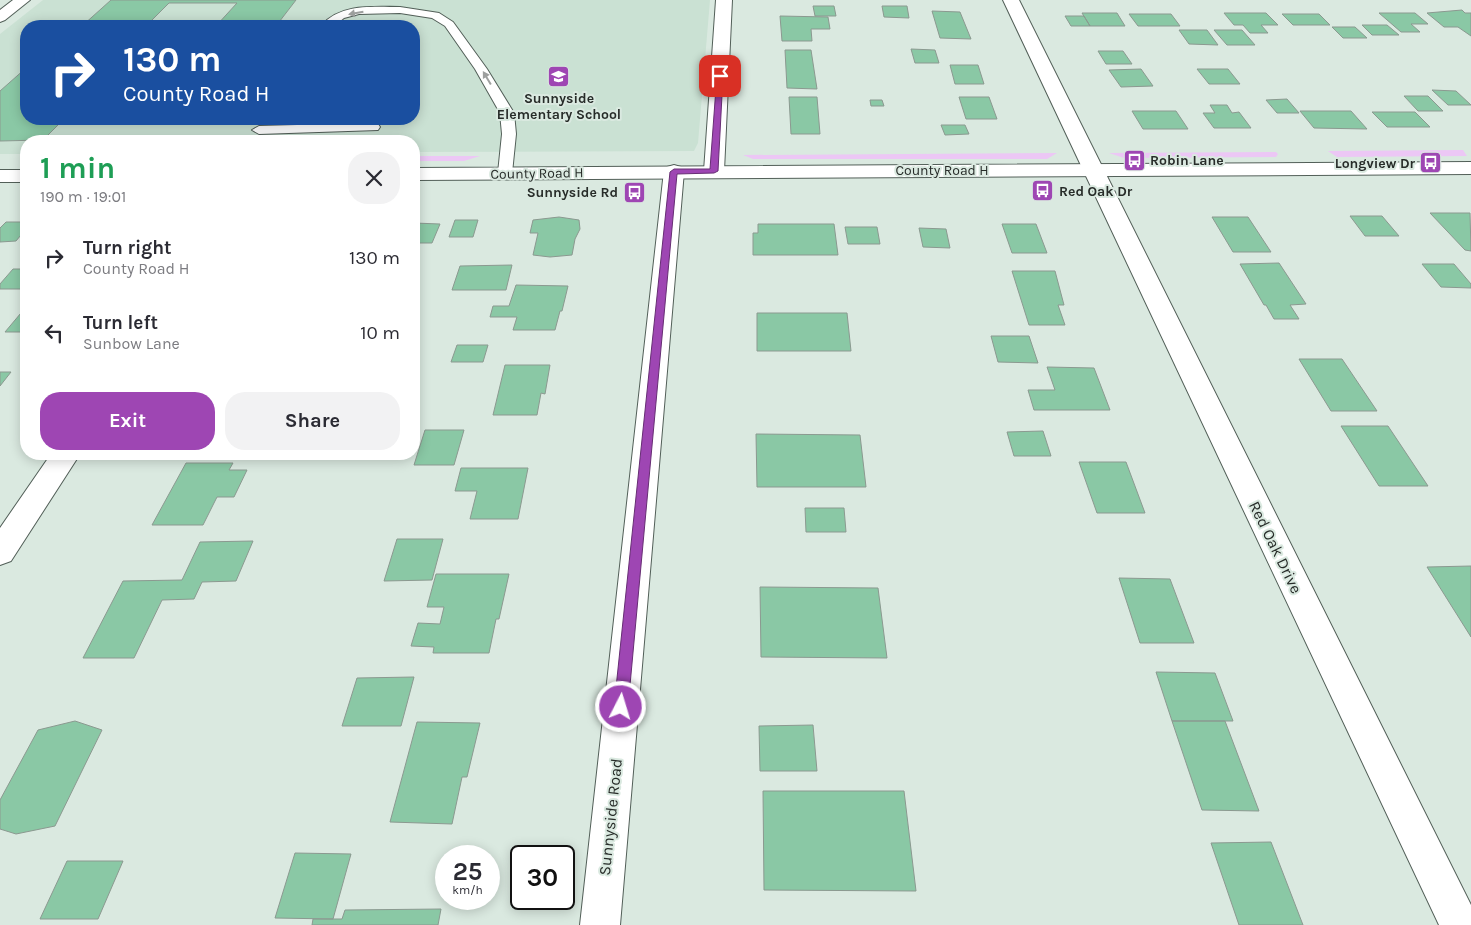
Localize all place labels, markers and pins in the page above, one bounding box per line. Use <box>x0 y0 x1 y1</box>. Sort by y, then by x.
pin <box>699 55 741 97</box>
school or university icon: Sunnyside Elementary School <box>547 64 571 88</box>
place label: Sunnyside Elementary School <box>497 90 621 123</box>
bus stop icon: Robin Lane <box>1122 148 1146 172</box>
bus stop icon: Longview Dr <box>1419 151 1443 175</box>
place label: Robin Lane <box>1150 152 1224 169</box>
place label: Longview Dr <box>1335 155 1416 172</box>
bus stop icon: Red Oak Dr <box>1031 179 1055 203</box>
bus stop icon: Sunnyside Rd <box>622 180 646 204</box>
place label: Red Oak Dr <box>1059 183 1133 200</box>
place label: Sunnyside Rd <box>527 184 618 201</box>

